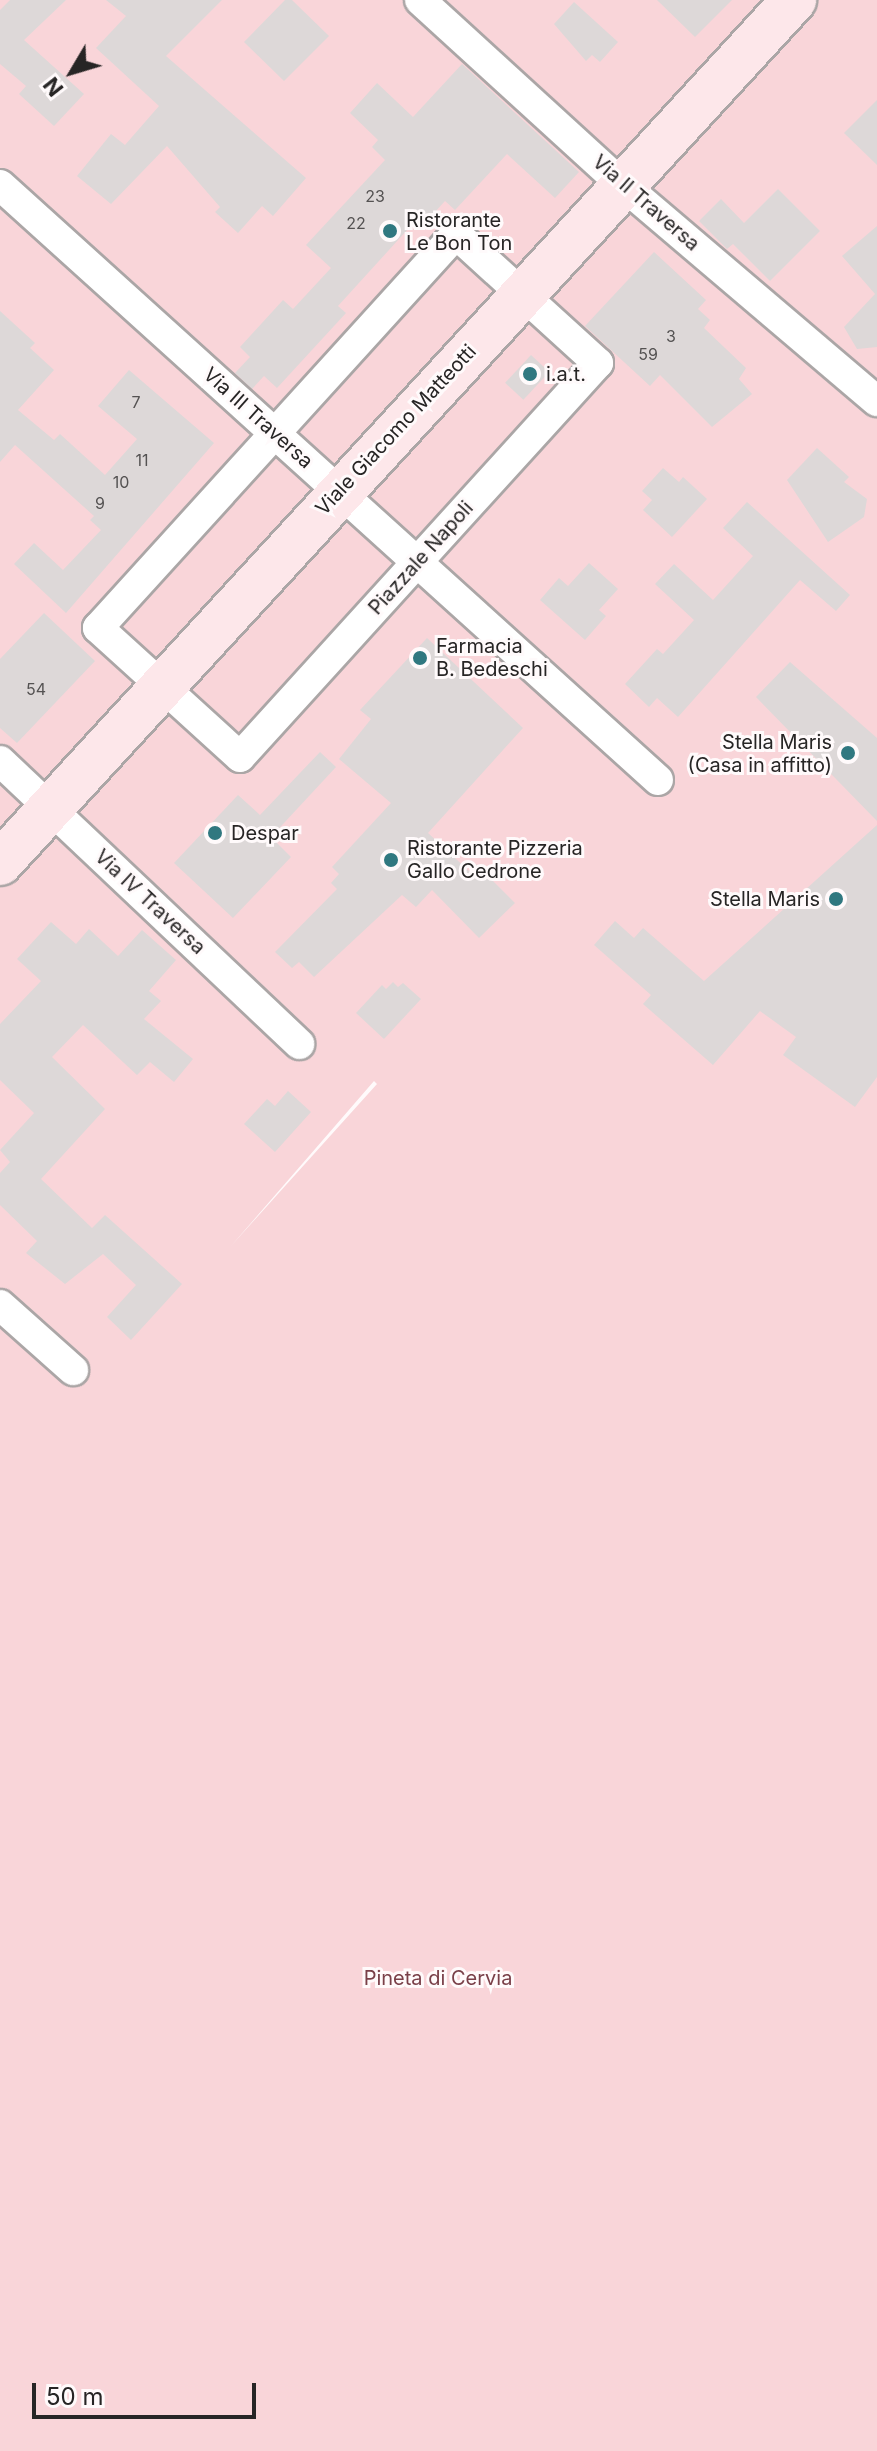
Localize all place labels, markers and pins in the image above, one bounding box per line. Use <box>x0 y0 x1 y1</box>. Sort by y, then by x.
place label: Ristorante Le Bon Ton <box>406 208 512 255</box>
marker: Ristorante Le Bon Ton <box>381 222 399 240</box>
place label: i.a.t. <box>546 362 586 386</box>
marker: i.a.t. <box>521 365 539 383</box>
place label: Farmacia B. Bedeschi <box>436 634 548 681</box>
marker: Farmacia B. Bedeschi <box>411 649 429 667</box>
place label: Stella Maris (Casa in affitto) <box>688 730 832 777</box>
marker: Stella Maris (Casa in affitto) <box>839 744 857 762</box>
place label: Despar <box>231 821 299 845</box>
marker: Despar <box>206 824 224 842</box>
place label: Ristorante Pizzeria Gallo Cedrone <box>407 836 583 883</box>
marker: Ristorante Pizzeria Gallo Cedrone <box>382 851 400 869</box>
place label: Stella Maris <box>710 887 820 911</box>
marker: Stella Maris <box>827 890 845 908</box>

